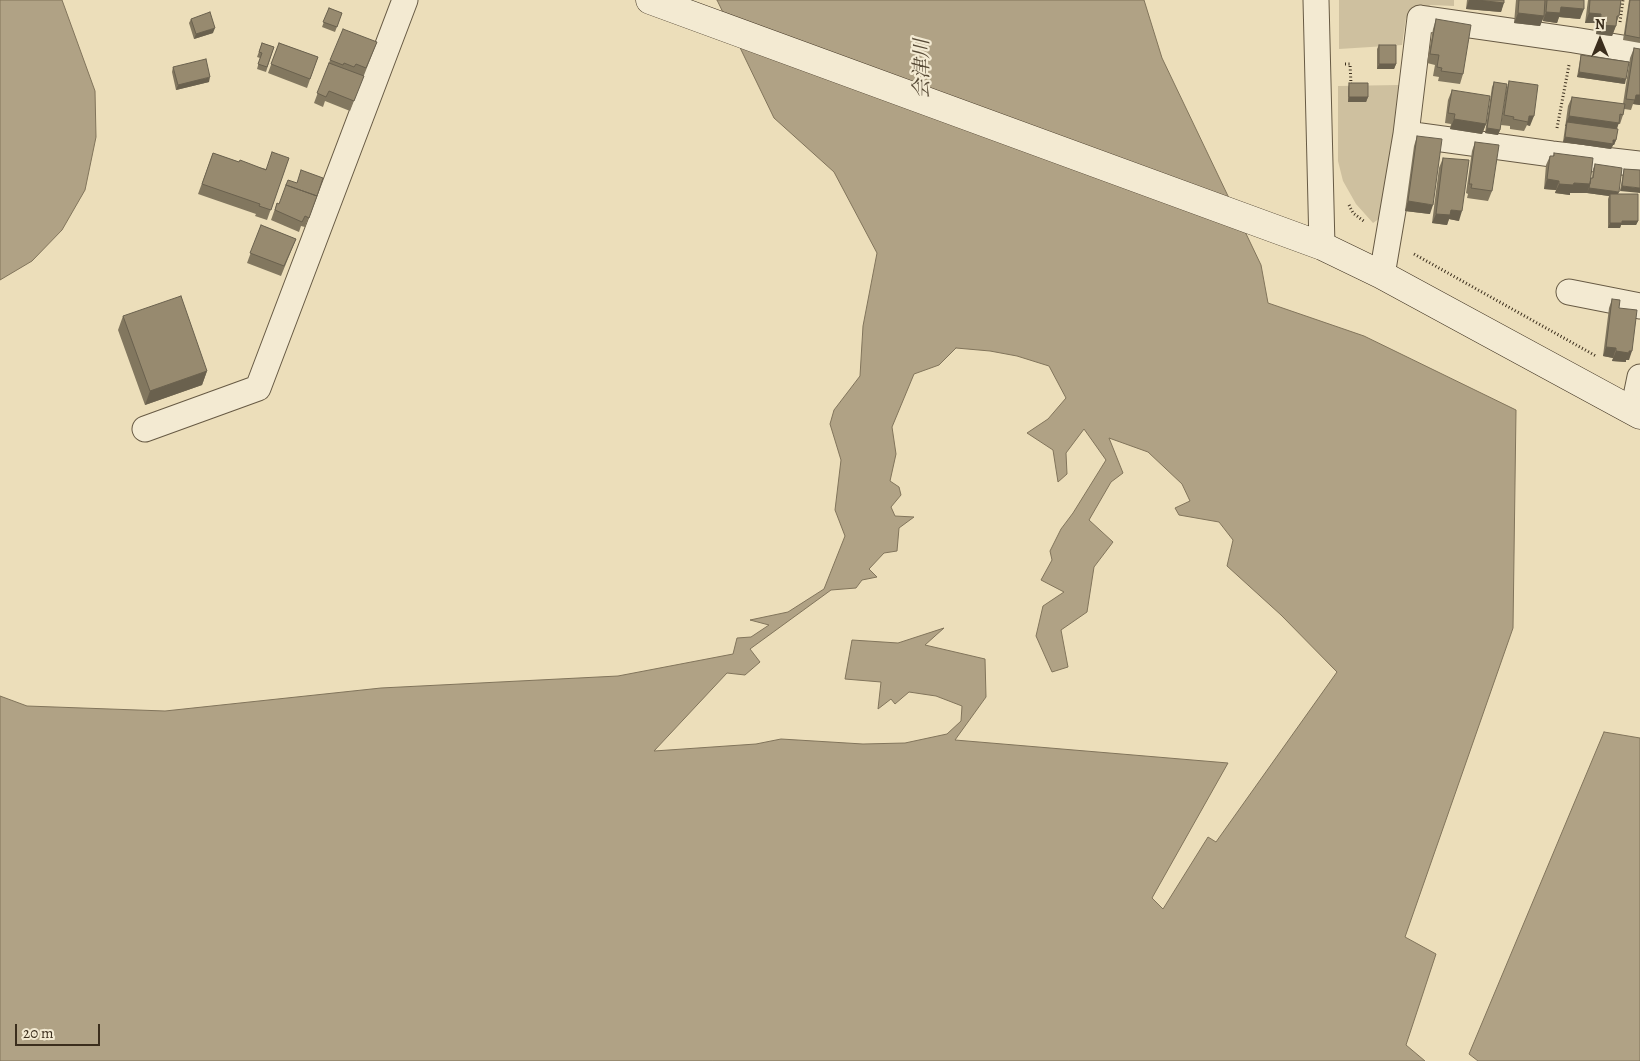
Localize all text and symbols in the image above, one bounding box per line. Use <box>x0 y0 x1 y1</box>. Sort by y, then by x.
north arrow <box>1575 15 1625 65</box>
text: N <box>1595 15 1605 34</box>
water label: 会津川 <box>911 39 935 99</box>
scale bar <box>18 1014 102 1046</box>
text: 20 m <box>23 1023 54 1043</box>

